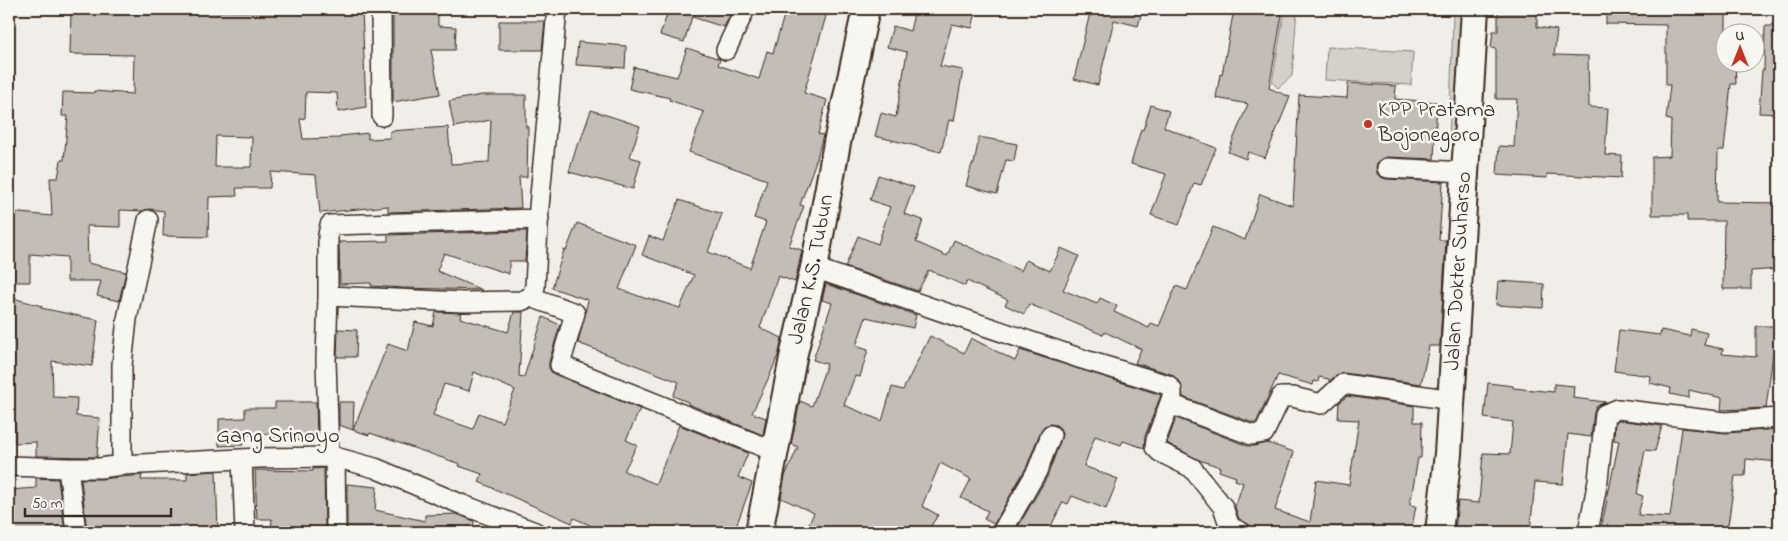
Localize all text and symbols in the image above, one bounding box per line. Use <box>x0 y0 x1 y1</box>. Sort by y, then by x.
north arrow <box>1716 22 1766 72</box>
text: U <box>1736 26 1745 47</box>
place label: KPP Pratama Bojonegoro <box>1377 95 1495 153</box>
marker: KPP Pratama Bojonegoro <box>1362 118 1374 130</box>
street label: Jalan Dokter Suharso <box>1437 170 1481 371</box>
street label: Jalan K.S. Tubun <box>781 192 843 348</box>
street label: Gang Srinoyo <box>216 421 340 454</box>
scale bar <box>25 486 171 518</box>
text: 50 m <box>32 493 63 515</box>

